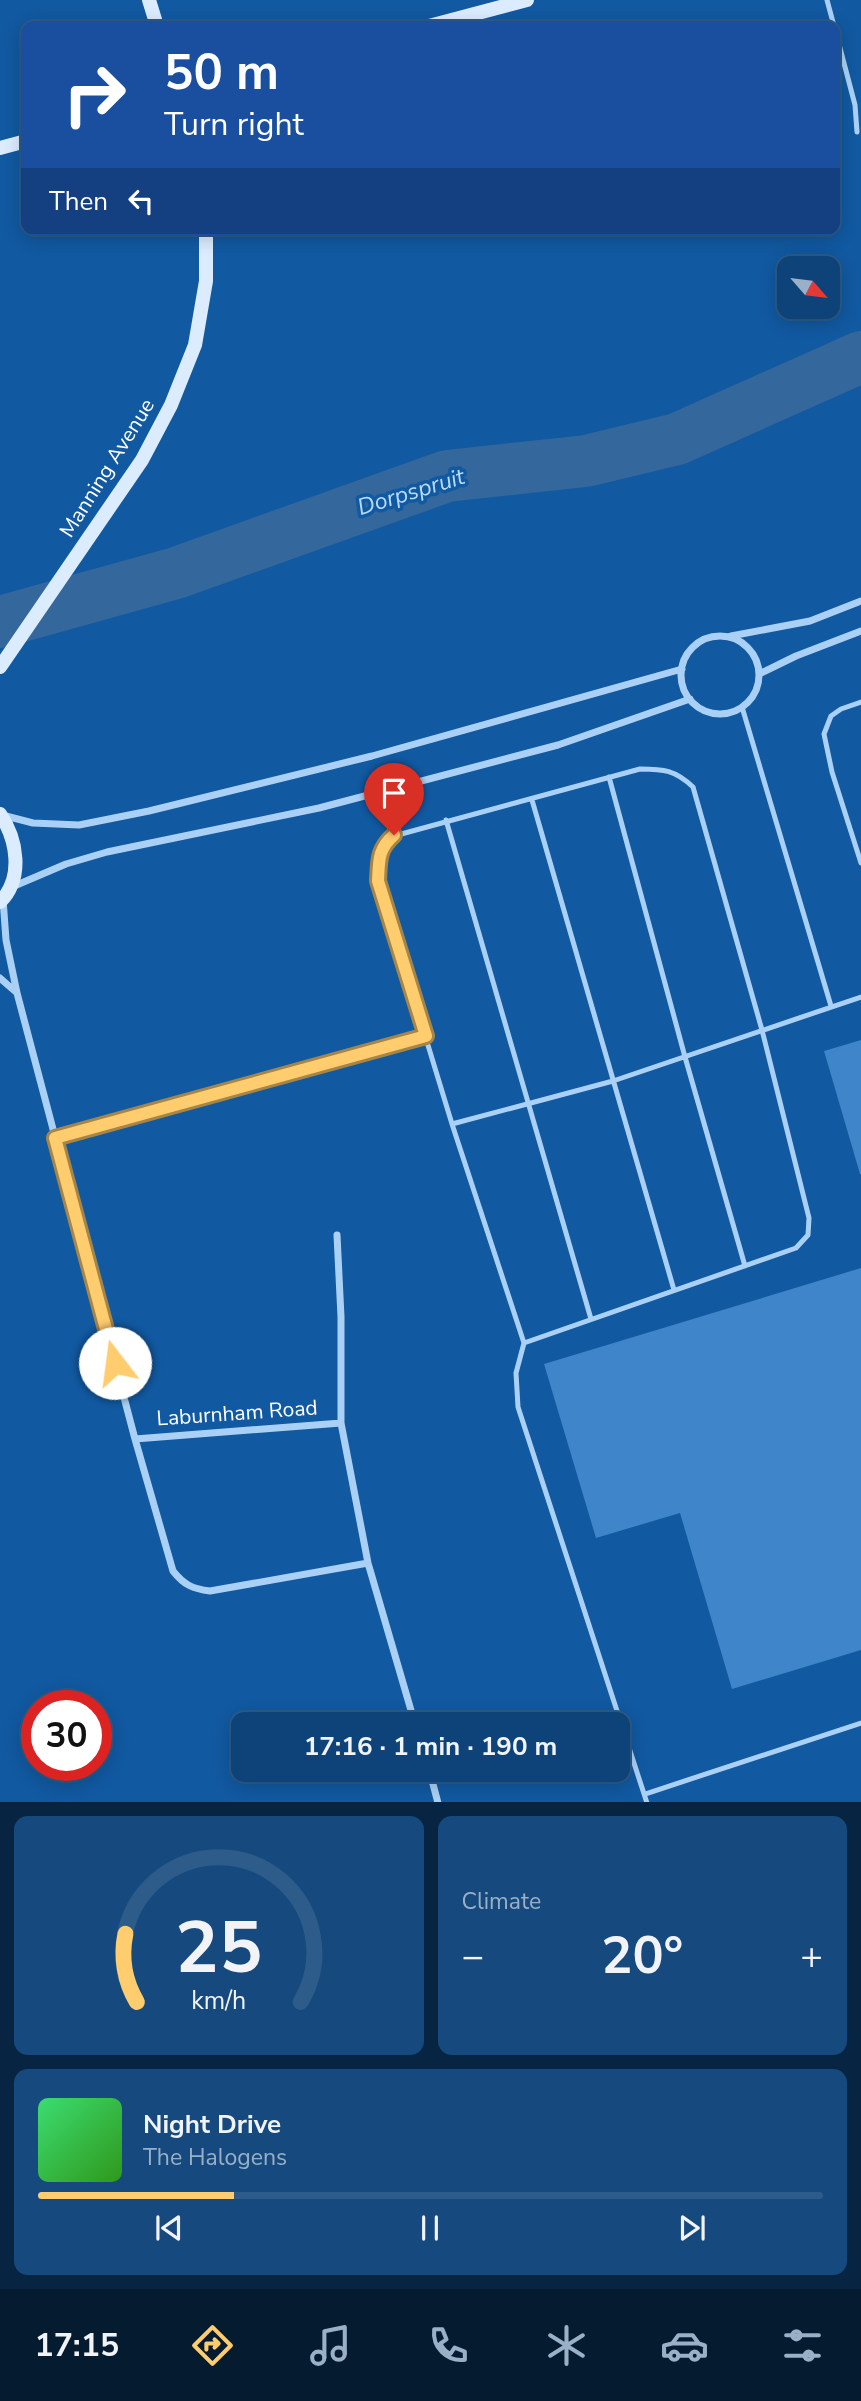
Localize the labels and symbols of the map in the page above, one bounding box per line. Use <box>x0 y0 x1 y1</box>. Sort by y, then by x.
north arrow <box>777 256 840 318</box>
street label: Manning Avenue <box>53 393 161 543</box>
water label: Dorpspruit <box>354 461 469 523</box>
pin <box>364 763 424 835</box>
position arrow <box>78 1326 152 1400</box>
street label: Laburnham Road <box>156 1393 318 1433</box>
speed limit sign: 30 <box>21 1690 112 1781</box>

